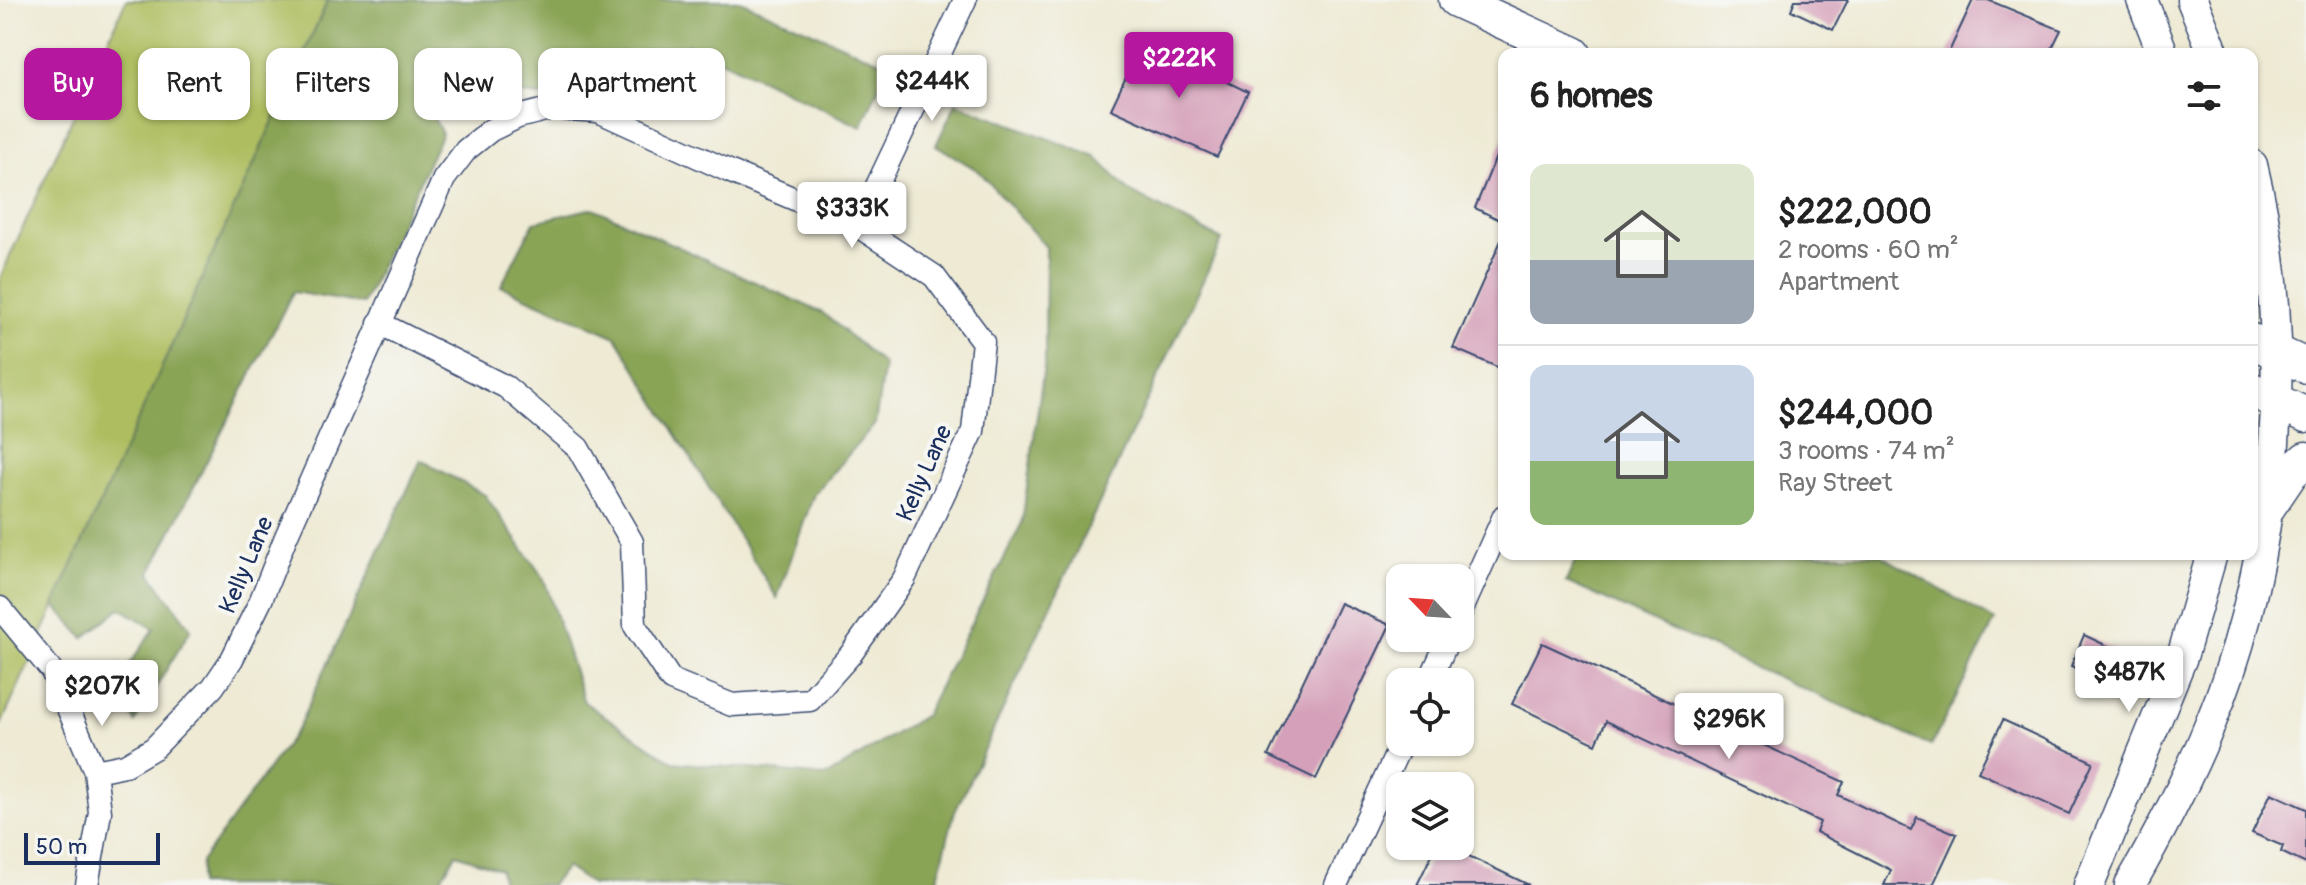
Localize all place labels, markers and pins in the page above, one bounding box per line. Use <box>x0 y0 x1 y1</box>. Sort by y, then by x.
pin: $222K <box>1123 32 1235 100</box>
pin: $244K <box>876 55 988 123</box>
pin: $333K <box>796 182 908 250</box>
pin: $487K <box>2073 646 2185 714</box>
pin: $207K <box>46 660 158 728</box>
pin: $296K <box>1673 693 1785 761</box>

